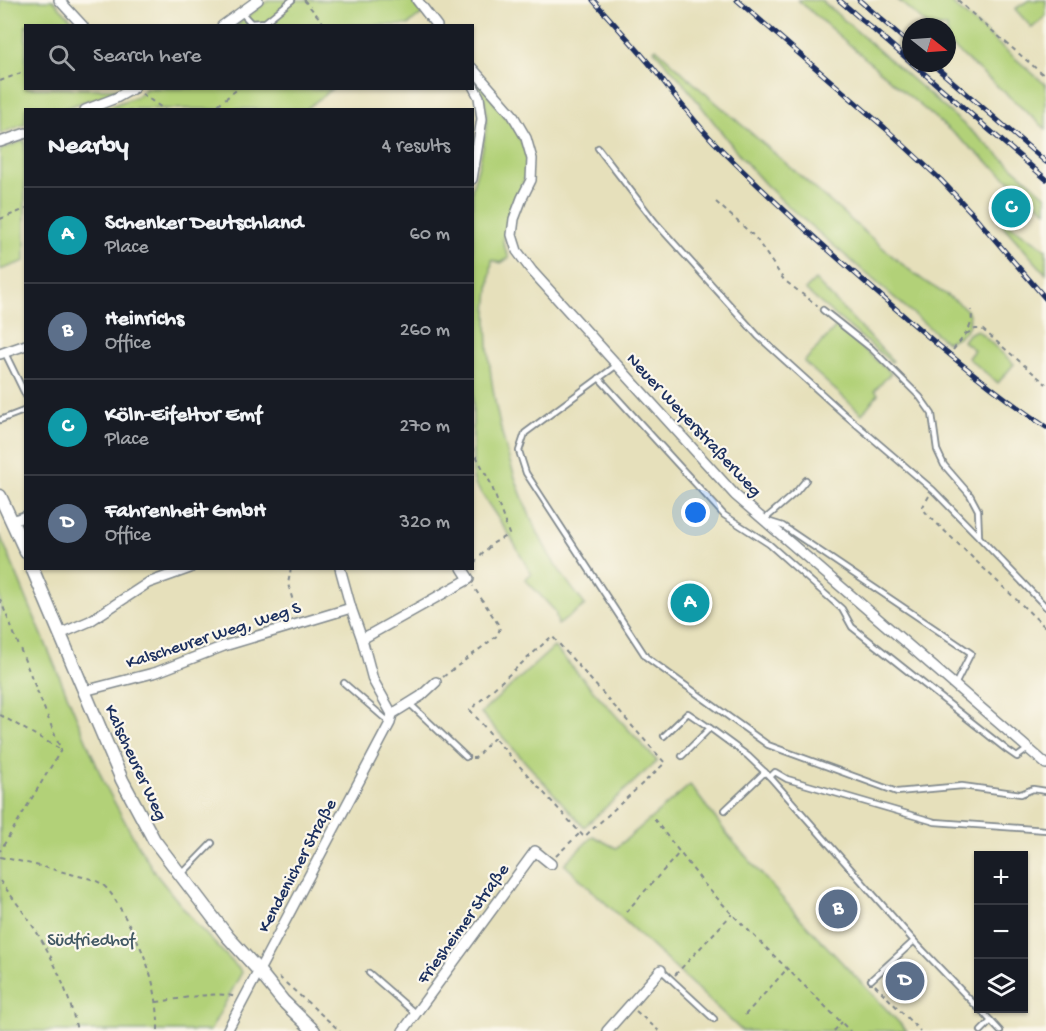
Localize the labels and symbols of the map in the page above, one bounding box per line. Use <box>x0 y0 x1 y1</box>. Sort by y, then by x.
north arrow <box>902 18 956 72</box>
pin: C <box>992 186 1030 230</box>
street label: Neuer Weyerstraßerweg <box>621 349 765 502</box>
your location <box>681 498 710 527</box>
pin: A <box>670 580 710 626</box>
street label: Kalscheurer Weg, Weg S <box>124 598 304 675</box>
street label: Kalscheurer Weg <box>99 702 171 824</box>
street label: Kendenicher Straße <box>254 795 343 936</box>
street label: Friesheimer Straße <box>413 860 515 989</box>
pin: B <box>818 886 858 932</box>
park label: Südfriedhof <box>47 931 136 952</box>
pin: D <box>886 958 924 1004</box>

